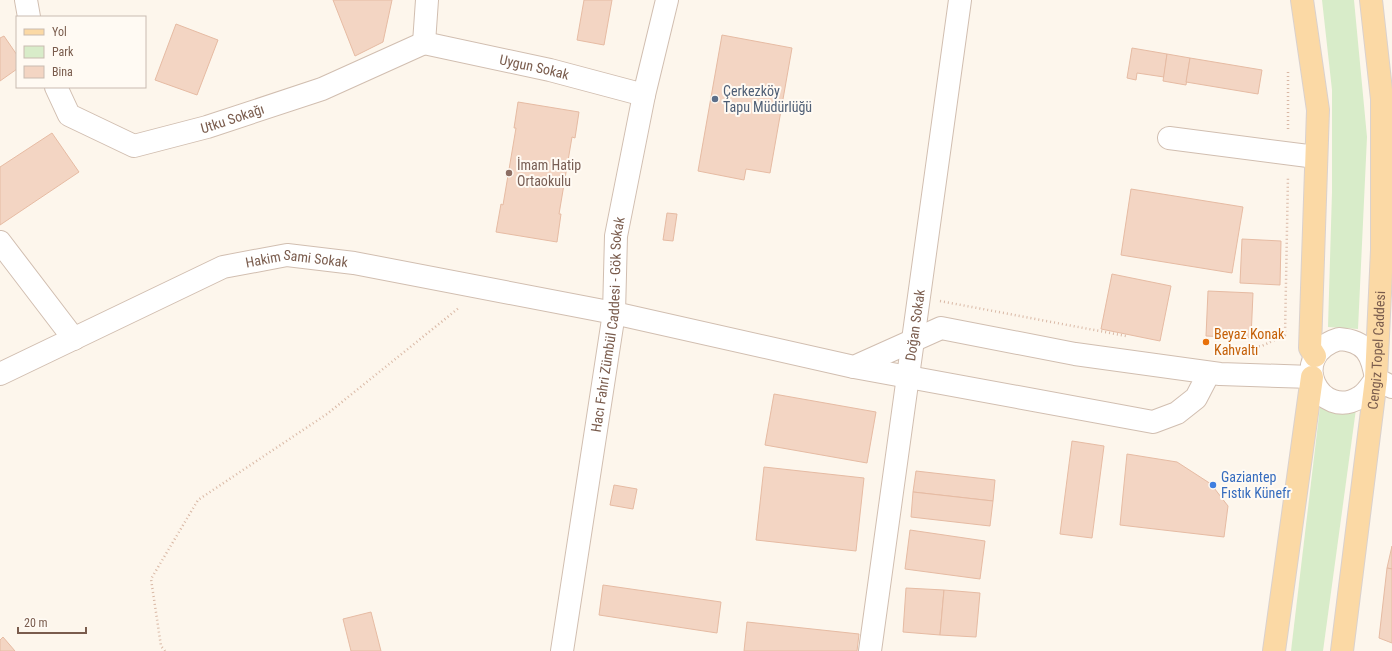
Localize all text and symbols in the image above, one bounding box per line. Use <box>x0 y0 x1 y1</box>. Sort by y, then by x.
legend <box>16 16 146 88</box>
text: Yol <box>52 25 67 39</box>
text: Park <box>52 45 74 59</box>
street label: Uygun Sokak <box>498 51 572 83</box>
text: Bina <box>52 65 73 79</box>
place label: Çerkezköy Tapu Müdürlüğü <box>723 83 812 115</box>
marker: Çerkezköy Tapu Müdürlüğü <box>710 94 720 104</box>
street label: Utku Sokağı <box>199 101 266 136</box>
place label: İmam Hatip Ortaokulu <box>517 157 581 189</box>
marker: İmam Hatip Ortaokulu <box>504 168 514 178</box>
street label: Hacı Fahri Zümbül Caddesi - Gök Sokak <box>588 215 628 433</box>
street label: Hakim Sami Sokak <box>244 247 349 271</box>
street label: Doğan Sokak <box>902 288 928 362</box>
street label: Cengiz Topel Caddesi <box>1364 290 1388 410</box>
place label: Beyaz Konak Kahvaltı <box>1214 326 1285 358</box>
marker: Beyaz Konak Kahvaltı <box>1201 337 1211 347</box>
place label: Gaziantep Fıstık Künefr <box>1221 469 1291 501</box>
marker: Gaziantep Fıstık Künefr <box>1208 480 1218 490</box>
scale bar <box>18 609 86 635</box>
text: 20 m <box>24 616 48 630</box>

